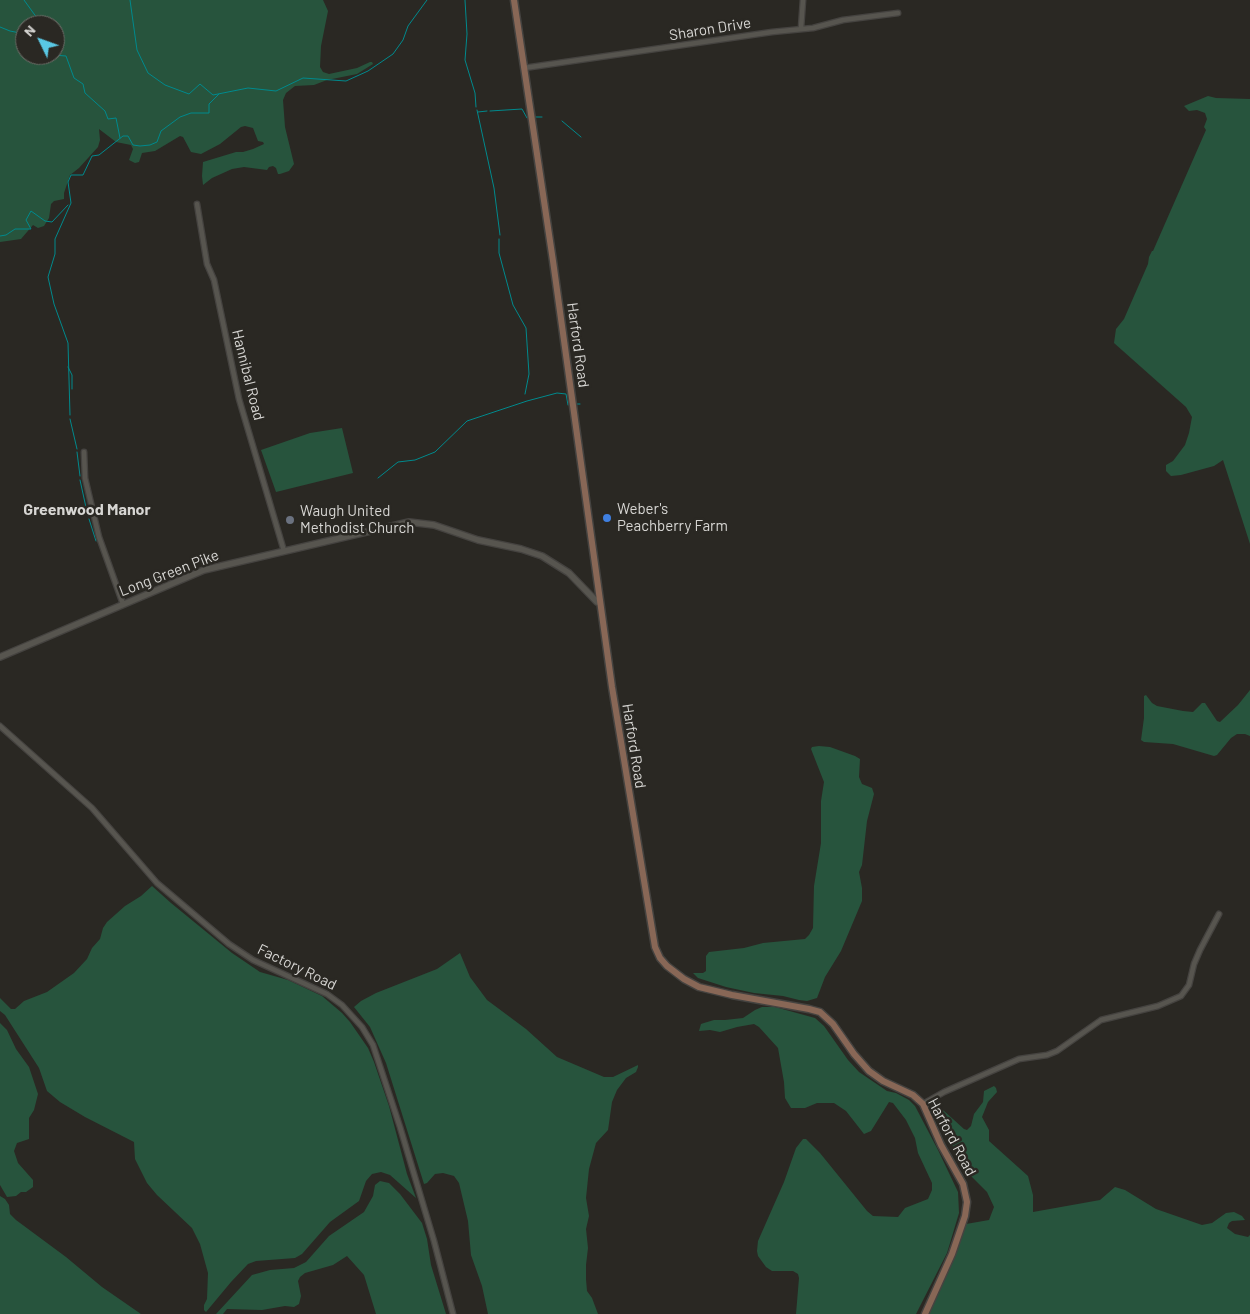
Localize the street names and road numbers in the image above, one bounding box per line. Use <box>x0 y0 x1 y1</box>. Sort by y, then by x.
street label: Sharon Drive <box>668 14 752 44</box>
street label: Harford Road <box>563 301 593 389</box>
street label: Hannibal Road <box>228 328 268 422</box>
street label: Long Green Pike <box>117 546 221 600</box>
street label: Harford Road <box>618 702 650 790</box>
street label: Factory Road <box>254 940 340 994</box>
street label: Harford Road <box>924 1095 980 1179</box>

